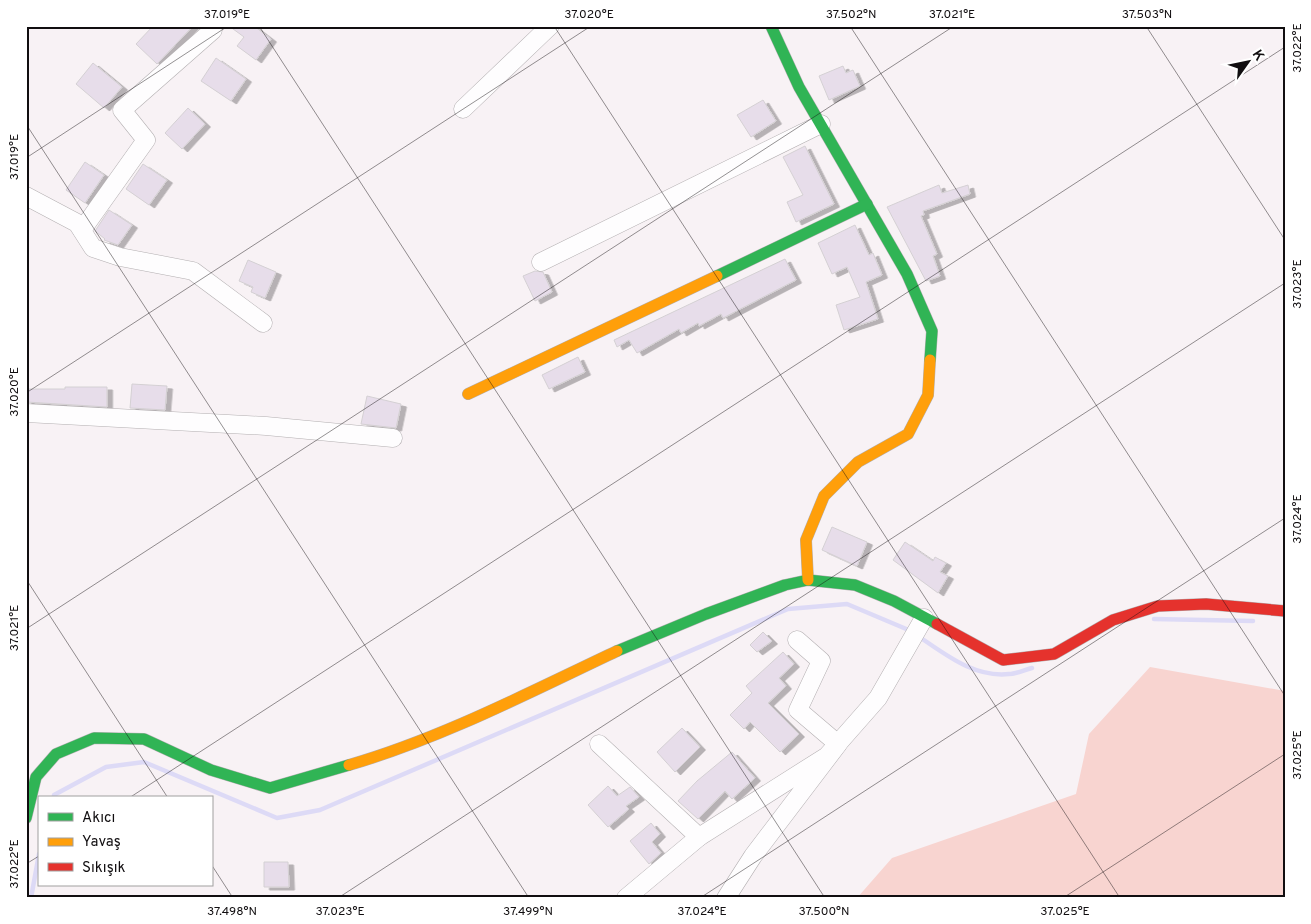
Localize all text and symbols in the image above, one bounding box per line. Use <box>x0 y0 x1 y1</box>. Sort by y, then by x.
text: 37.019°E <box>204 7 250 23</box>
text: 37.020°E <box>564 7 614 23</box>
text: 37.502°N <box>826 7 876 23</box>
text: 37.021°E <box>929 7 975 23</box>
text: 37.503°N <box>1122 7 1172 23</box>
text: 37.022°E <box>1290 23 1306 73</box>
north arrow <box>1224 38 1274 88</box>
text: K <box>1248 47 1268 65</box>
text: 37.019°E <box>7 134 23 180</box>
text: 37.023°E <box>1290 259 1306 309</box>
text: 37.020°E <box>7 367 23 417</box>
text: 37.024°E <box>1290 494 1306 544</box>
text: 37.021°E <box>7 605 23 651</box>
text: 37.025°E <box>1290 730 1306 780</box>
legend <box>38 796 212 886</box>
text: Akıcı <box>82 809 115 828</box>
text: Yavaş <box>82 833 121 852</box>
text: 37.022°E <box>7 839 23 889</box>
text: Sıkışık <box>82 859 126 878</box>
text: 37.498°N <box>207 904 257 920</box>
text: 37.023°E <box>315 904 365 920</box>
text: 37.499°N <box>503 904 553 920</box>
text: 37.024°E <box>677 904 727 920</box>
text: 37.500°N <box>798 904 850 920</box>
text: 37.025°E <box>1040 904 1090 920</box>

